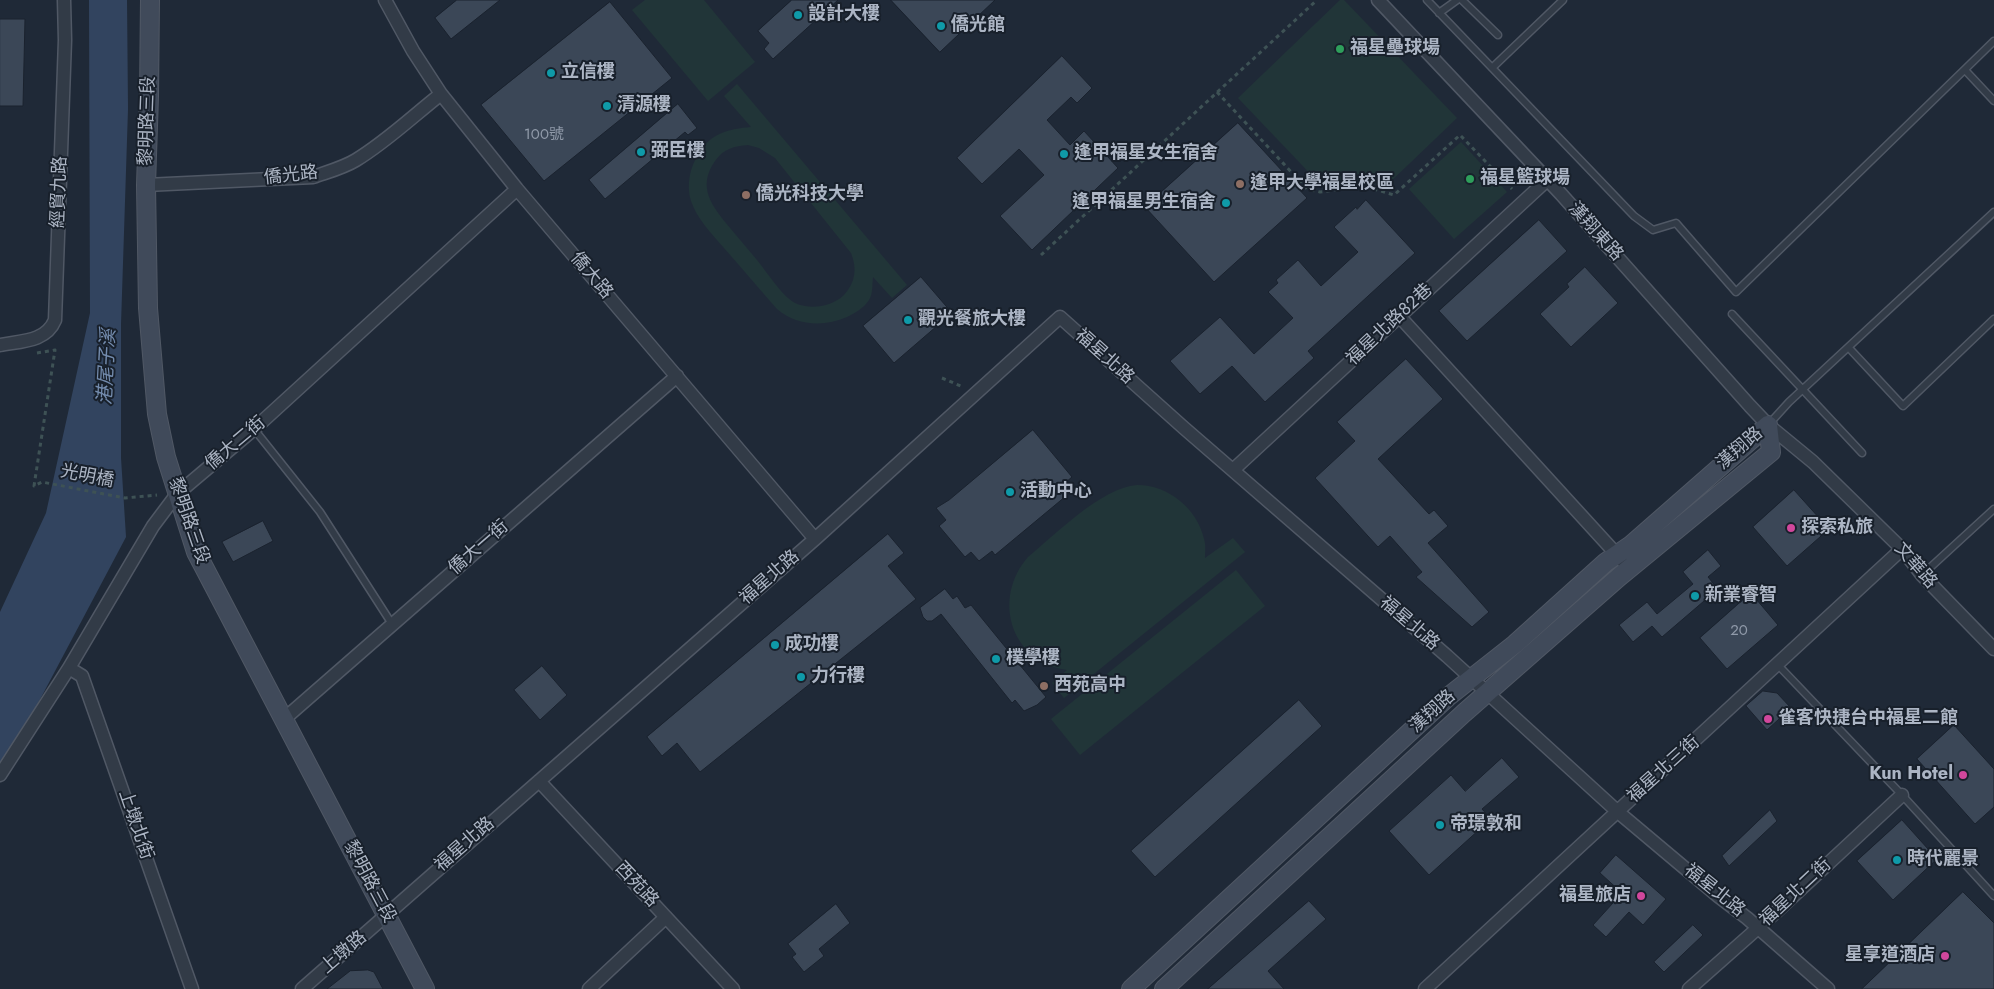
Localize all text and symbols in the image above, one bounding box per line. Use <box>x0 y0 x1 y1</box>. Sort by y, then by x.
place label: 設計大樓 <box>808 4 880 26</box>
marker: 設計大樓 <box>792 9 804 21</box>
place label: 僑光館 <box>951 15 1005 37</box>
marker: 僑光館 <box>935 20 947 32</box>
place label: 福星壘球場 <box>1350 38 1440 60</box>
marker: 福星壘球場 <box>1334 43 1346 55</box>
place label: 立信樓 <box>561 62 615 84</box>
marker: 立信樓 <box>545 67 557 79</box>
street label: 黎明路三段 <box>136 76 160 166</box>
place label: 清源樓 <box>617 95 671 117</box>
marker: 清源樓 <box>601 100 613 112</box>
house number: 100號 <box>524 126 564 144</box>
place label: 弼臣樓 <box>651 141 705 163</box>
place label: 逢甲福星女生宿舍 <box>1074 143 1218 165</box>
marker: 弼臣樓 <box>635 146 647 158</box>
marker: 逢甲福星女生宿舍 <box>1058 148 1070 160</box>
street label: 經貿九路 <box>48 156 72 228</box>
street label: 僑光路 <box>263 162 319 190</box>
place label: 福星籃球場 <box>1480 168 1570 190</box>
place label: 逢甲大學福星校區 <box>1250 173 1394 195</box>
marker: 福星籃球場 <box>1464 173 1476 185</box>
marker: 逢甲大學福星校區 <box>1234 178 1246 190</box>
place label: 僑光科技大學 <box>756 184 864 206</box>
marker: 僑光科技大學 <box>740 189 752 201</box>
place label: 逢甲福星男生宿舍 <box>1072 192 1216 214</box>
marker: 逢甲福星男生宿舍 <box>1220 197 1232 209</box>
street label: 漢翔東路 <box>1563 198 1627 266</box>
street label: 僑大路 <box>565 248 617 304</box>
street label: 福星北路82巷 <box>1342 280 1438 370</box>
place label: 觀光餐旅大樓 <box>918 309 1026 331</box>
marker: 觀光餐旅大樓 <box>902 314 914 326</box>
street label: 福星北路 <box>1070 325 1138 389</box>
water label: 港尾子溪 <box>95 328 121 406</box>
street label: 僑大二街 <box>201 413 271 475</box>
street label: 漢翔路 <box>1713 423 1767 475</box>
street label: 光明橋 <box>58 461 116 493</box>
street label: 黎明路三段 <box>163 475 213 567</box>
place label: 活動中心 <box>1020 481 1092 503</box>
marker: 活動中心 <box>1004 486 1016 498</box>
street label: 僑大一街 <box>445 516 513 580</box>
place label: 探索私旅 <box>1801 517 1873 539</box>
marker: 探索私旅 <box>1785 522 1797 534</box>
street label: 文華路 <box>1889 539 1941 593</box>
street label: 福星北路 <box>736 546 804 610</box>
place label: 新業睿智 <box>1705 585 1777 607</box>
marker: 新業睿智 <box>1689 590 1701 602</box>
street label: 福星北路 <box>1375 592 1443 656</box>
house number: 20 <box>1730 622 1748 640</box>
place label: 成功樓 <box>785 634 839 656</box>
marker: 成功樓 <box>769 639 781 651</box>
place label: 樸學樓 <box>1006 648 1060 670</box>
marker: 樸學樓 <box>990 653 1002 665</box>
place label: 力行樓 <box>811 666 865 688</box>
marker: 力行樓 <box>795 671 807 683</box>
place label: 西苑高中 <box>1054 675 1126 697</box>
marker: 西苑高中 <box>1038 680 1050 692</box>
street label: 漢翔路 <box>1406 686 1460 738</box>
place label: 雀客快捷台中福星二館 <box>1778 708 1958 730</box>
marker: 雀客快捷台中福星二館 <box>1762 713 1774 725</box>
street label: 福星北三街 <box>1623 732 1705 808</box>
place label: Kun Hotel <box>1869 764 1953 786</box>
marker: Kun Hotel <box>1957 769 1969 781</box>
street label: 上墩北街 <box>113 787 157 863</box>
street label: 福星北路 <box>431 813 499 877</box>
place label: 帝璟敦和 <box>1450 814 1522 836</box>
marker: 帝璟敦和 <box>1434 819 1446 831</box>
street label: 黎明路三段 <box>338 837 400 927</box>
place label: 時代麗景 <box>1907 849 1979 871</box>
street label: 福星北二街 <box>1756 854 1836 932</box>
marker: 時代麗景 <box>1891 854 1903 866</box>
street label: 西苑路 <box>610 858 662 912</box>
street label: 福星北路 <box>1679 860 1749 922</box>
place label: 福星旅店 <box>1559 885 1631 907</box>
marker: 福星旅店 <box>1635 890 1647 902</box>
street label: 上墩路 <box>317 927 371 979</box>
place label: 星享道酒店 <box>1845 945 1935 967</box>
marker: 星享道酒店 <box>1939 950 1951 962</box>

